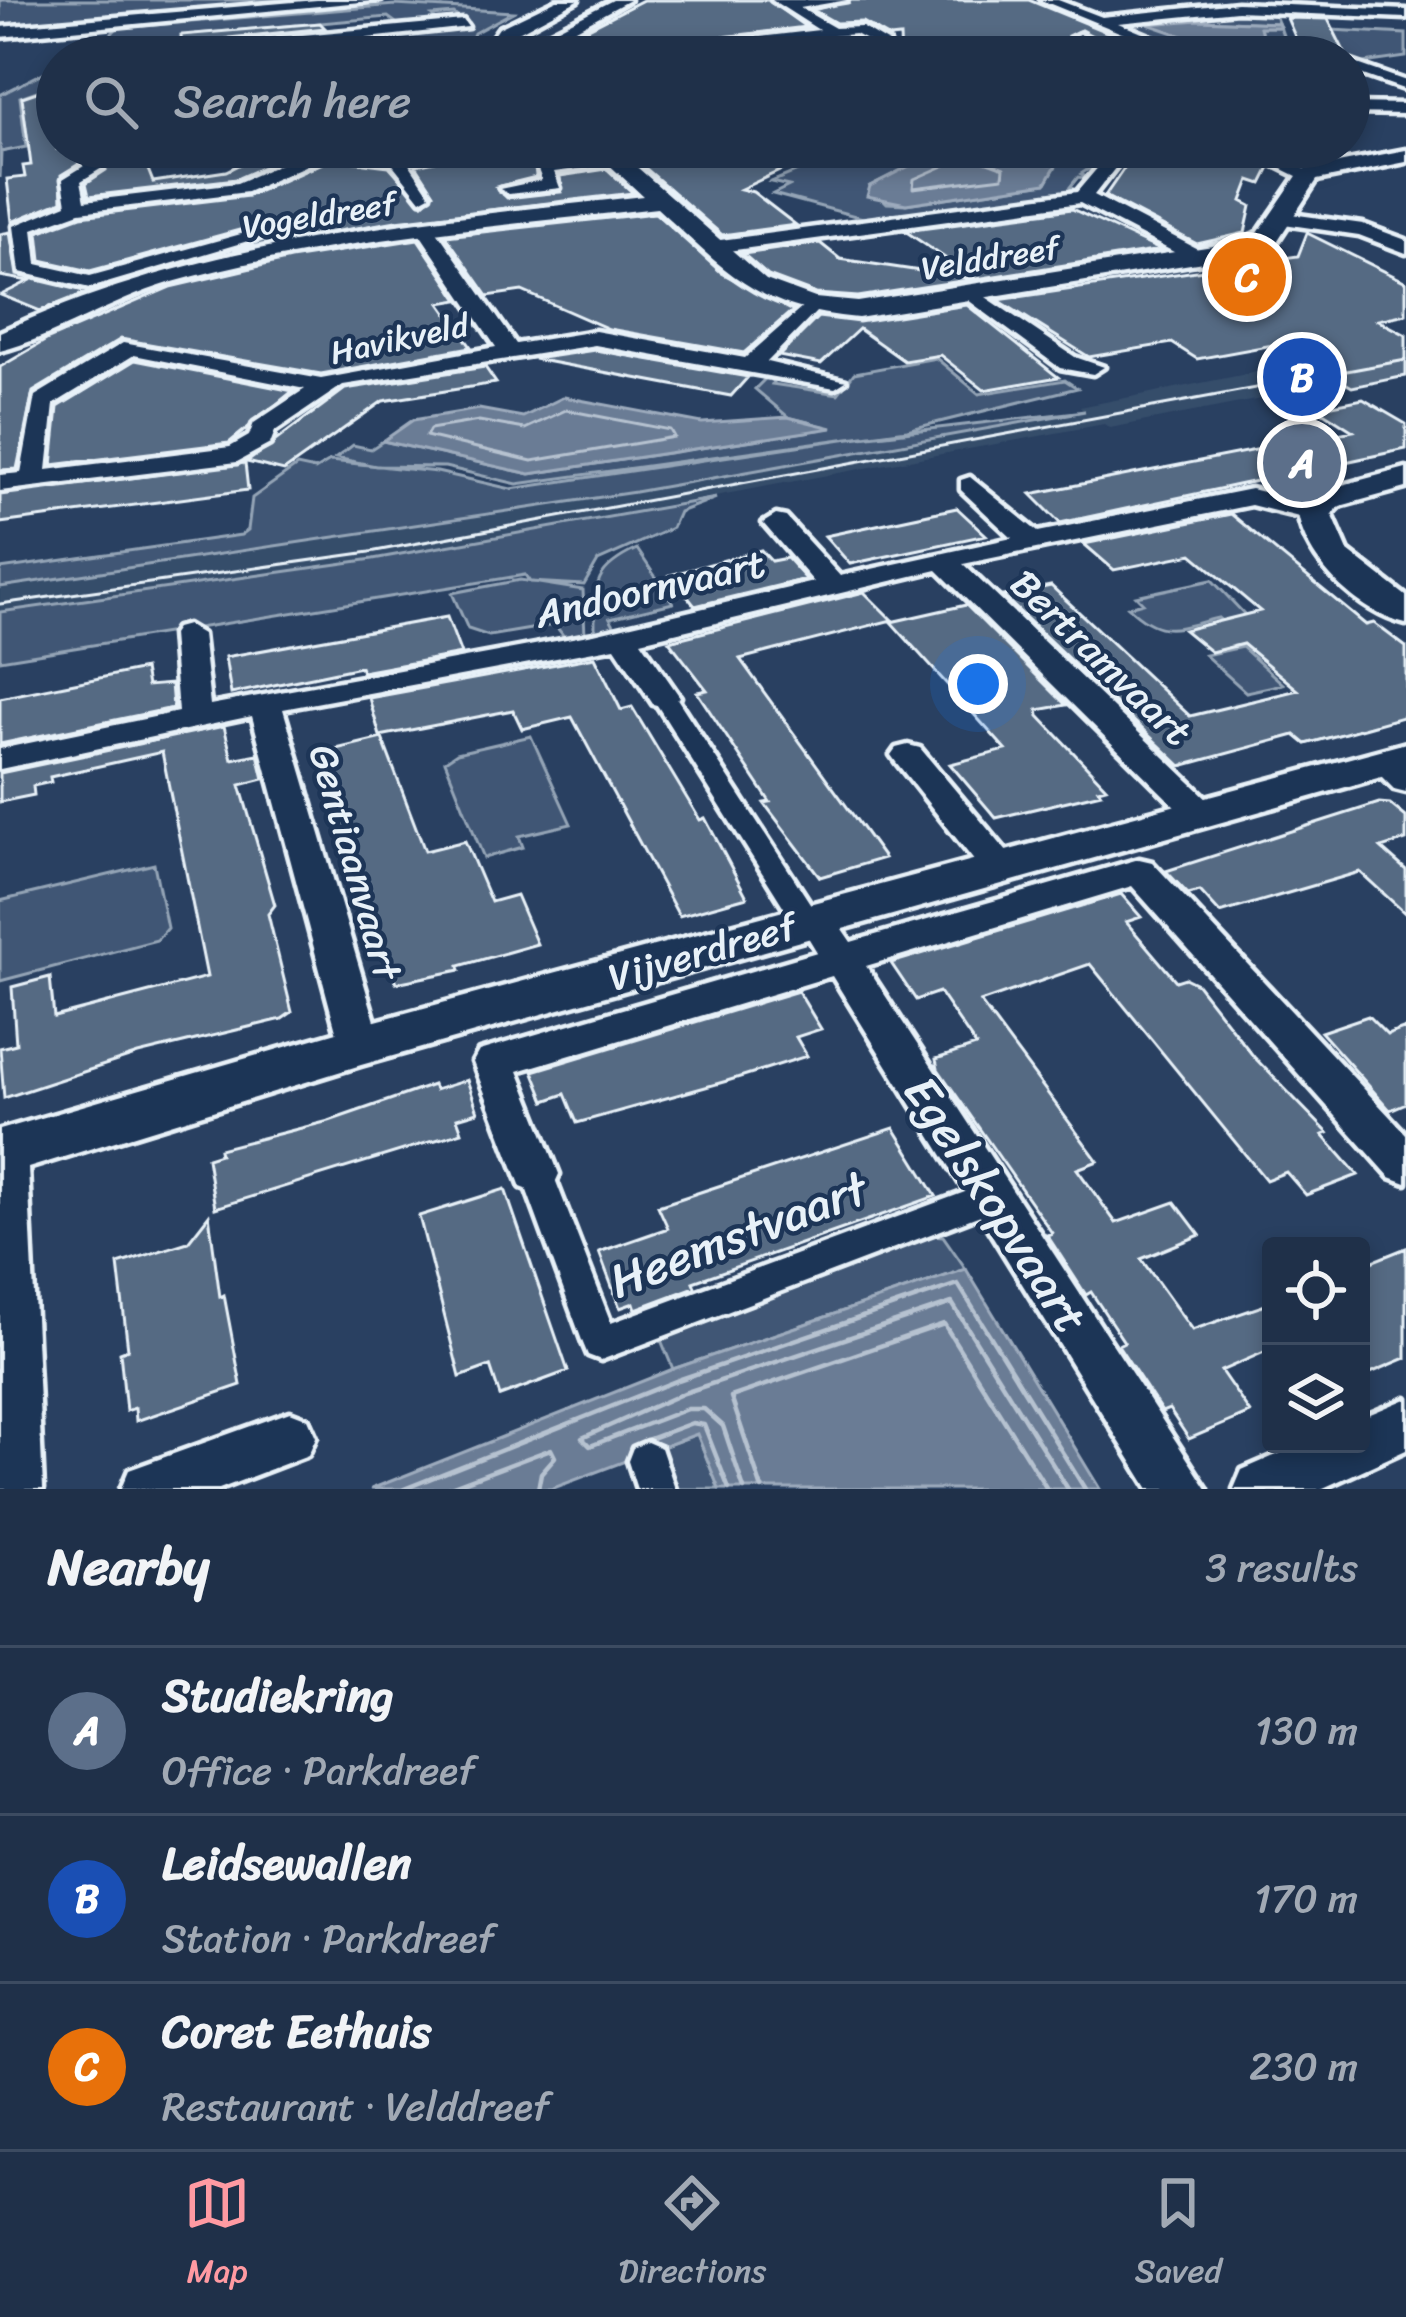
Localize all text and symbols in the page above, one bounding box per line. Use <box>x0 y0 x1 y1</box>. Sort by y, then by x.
search box <box>36 36 1370 168</box>
text: Search here <box>174 62 411 142</box>
icon: search <box>78 69 144 135</box>
street label: Vogeldreef <box>238 174 404 256</box>
street label: Velddreef <box>917 218 1067 297</box>
pin: C <box>1208 232 1286 322</box>
street label: Havikveld <box>325 296 476 382</box>
pin: B <box>1263 332 1341 422</box>
pin: A <box>1263 418 1341 508</box>
street label: Andoornvaart <box>527 529 772 649</box>
street label: Bertramvaart <box>994 551 1210 763</box>
your location <box>948 654 1008 714</box>
street label: Gentiaanvaart <box>289 736 422 989</box>
street label: Vijverdreef <box>600 891 807 1011</box>
street label: Egelskopvaart <box>881 1057 1113 1351</box>
street label: Heemstvaart <box>596 1146 882 1323</box>
map controls <box>1262 1237 1370 1453</box>
button: locate <box>1262 1237 1370 1345</box>
button: layers <box>1262 1345 1370 1453</box>
text: Nearby <box>48 1522 209 1612</box>
text: 3 results <box>1205 1533 1358 1602</box>
text: Studiekring <box>162 1656 394 1736</box>
text: A <box>74 1696 100 1765</box>
text: 130 m <box>1255 1696 1358 1765</box>
text: Office · Parkdreef <box>162 1736 475 1805</box>
text: Leidsewallen <box>162 1824 411 1904</box>
text: B <box>75 1864 99 1933</box>
text: 170 m <box>1254 1864 1358 1933</box>
text: Station · Parkdreef <box>162 1904 494 1973</box>
text: Coret Eethuis <box>162 1992 432 2072</box>
text: C <box>75 2032 99 2101</box>
text: 230 m <box>1249 2032 1358 2101</box>
text: Restaurant · Velddreef <box>162 2072 550 2141</box>
tab: Map <box>184 2170 250 2300</box>
tab: Directions <box>619 2170 766 2300</box>
tab: Saved <box>1135 2170 1222 2300</box>

